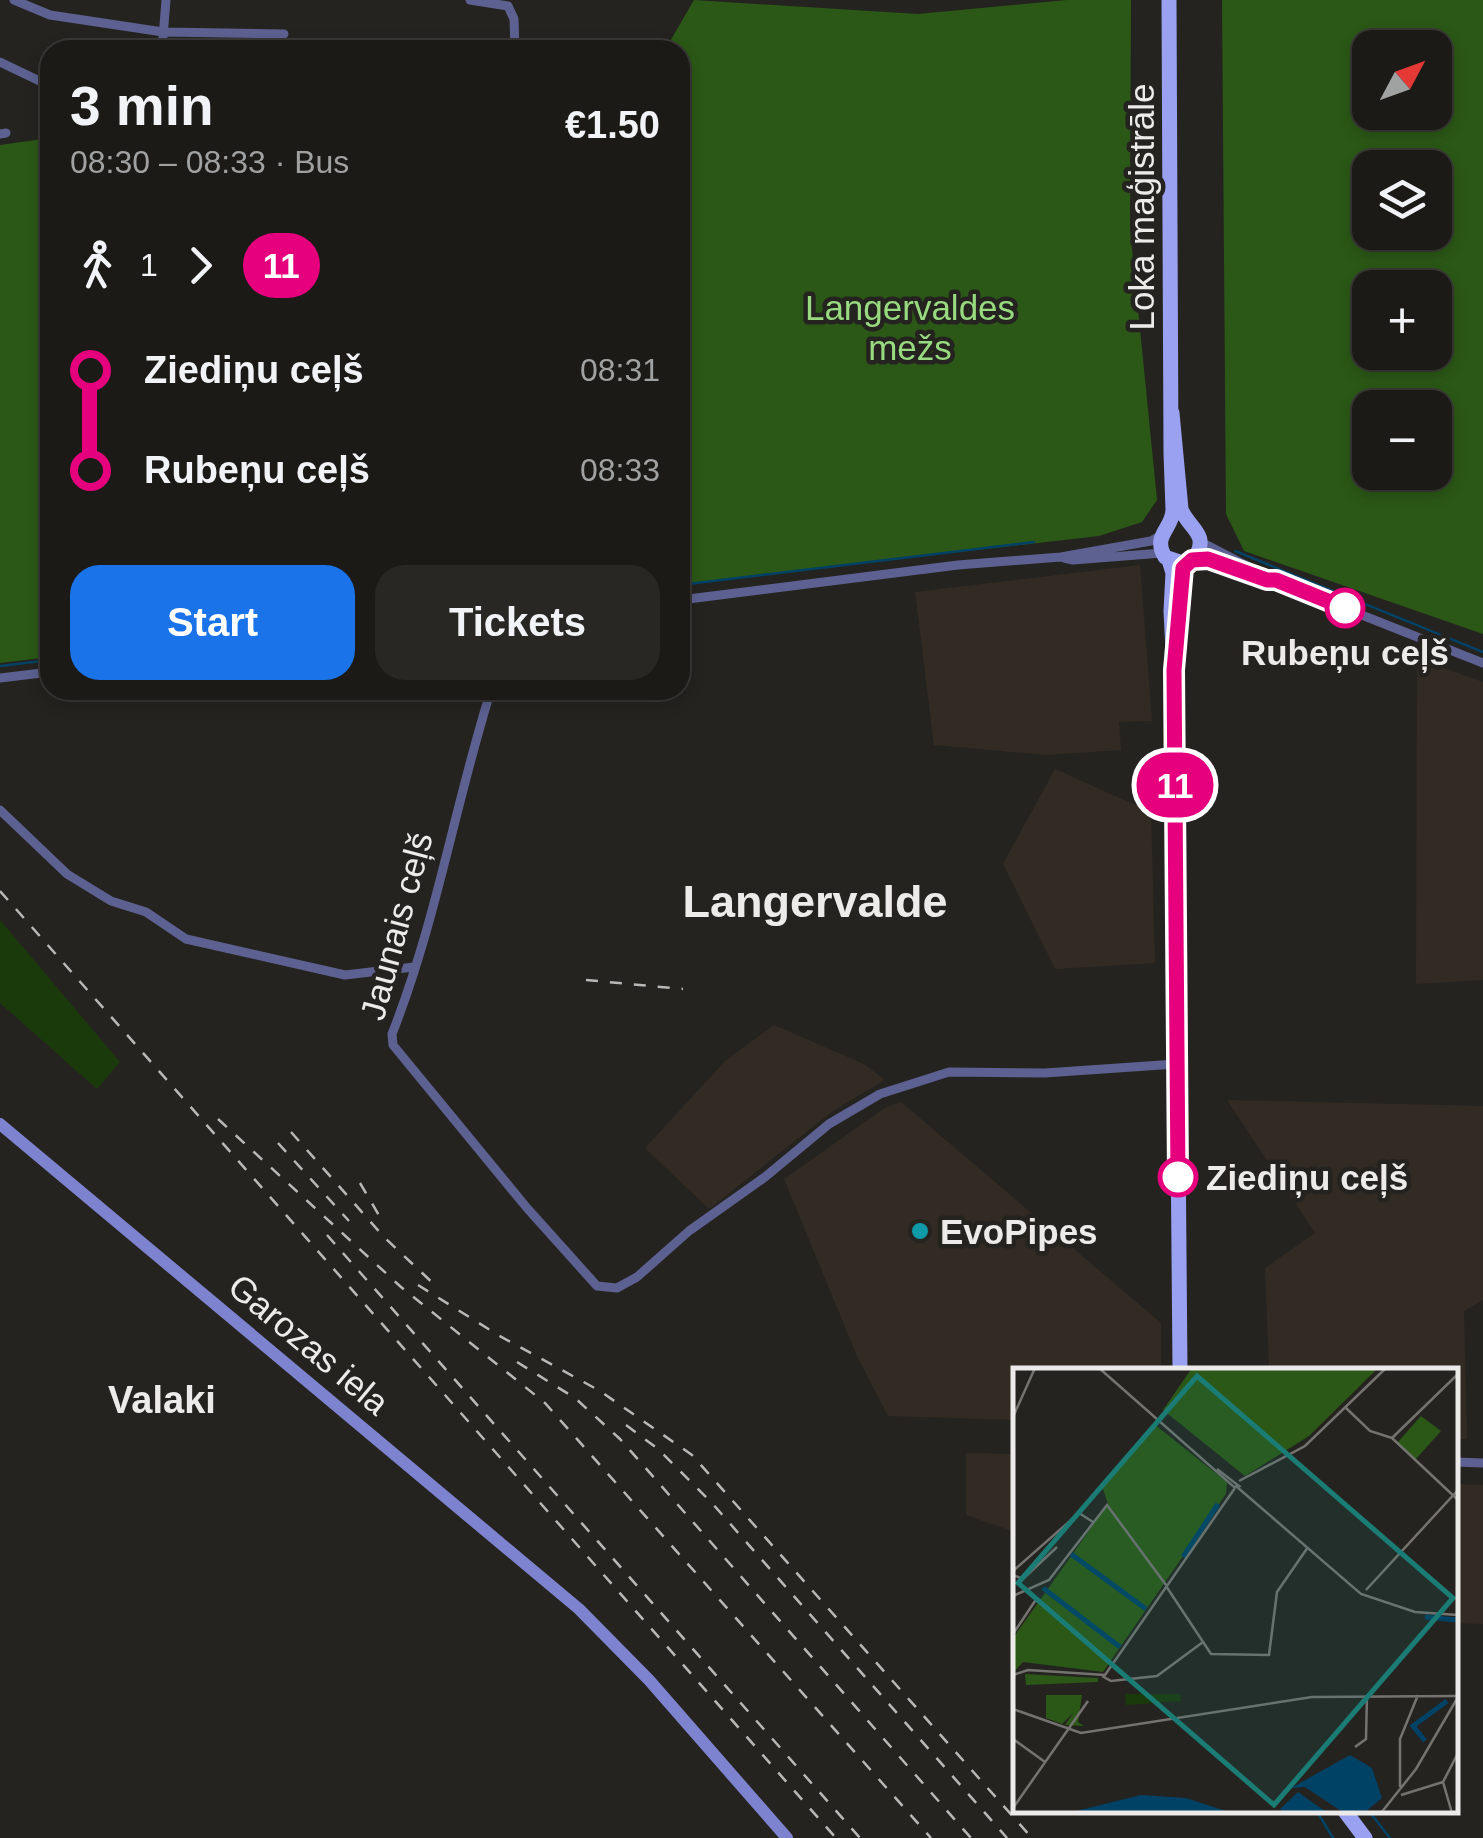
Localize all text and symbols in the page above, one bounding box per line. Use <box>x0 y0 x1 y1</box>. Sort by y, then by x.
north arrow <box>1352 30 1452 130</box>
map controls <box>1352 30 1452 490</box>
text: 3 min <box>70 75 214 137</box>
street label: Loka maģistrāle <box>1122 83 1161 331</box>
text: €1.50 <box>565 104 660 146</box>
text: 08:30 – 08:33 · Bus <box>70 144 349 180</box>
button: layers <box>1352 150 1452 250</box>
icon: walk <box>70 238 125 293</box>
icon: forward <box>173 238 228 293</box>
text: 11 <box>263 246 300 285</box>
text: 1 <box>140 247 158 283</box>
button: + <box>1352 270 1452 370</box>
park label: Langervaldes mežs <box>805 288 1015 367</box>
text: Ziediņu ceļš <box>144 349 364 391</box>
text: 08:31 <box>580 352 660 388</box>
button: − <box>1352 390 1452 490</box>
text: Rubeņu ceļš <box>144 449 370 491</box>
text: 08:33 <box>580 452 660 488</box>
button: Start <box>70 565 355 680</box>
button: Tickets <box>375 565 660 680</box>
marker: Rubeņu ceļš <box>1326 589 1364 627</box>
place label: Rubeņu ceļš <box>1241 633 1449 673</box>
line badge: 11 <box>1130 752 1220 818</box>
text: 11 <box>1157 766 1194 805</box>
street label: Jaunais ceļš <box>352 828 440 1024</box>
district label: Langervalde <box>682 876 948 927</box>
marker: Ziediņu ceļš <box>1159 1158 1197 1196</box>
place label: Ziediņu ceļš <box>1206 1158 1408 1198</box>
place label: EvoPipes <box>940 1212 1098 1251</box>
marker: EvoPipes <box>909 1220 931 1242</box>
street label: Garozas iela <box>221 1266 397 1422</box>
inset map <box>1013 1368 1458 1813</box>
district label: Valaki <box>108 1379 216 1421</box>

